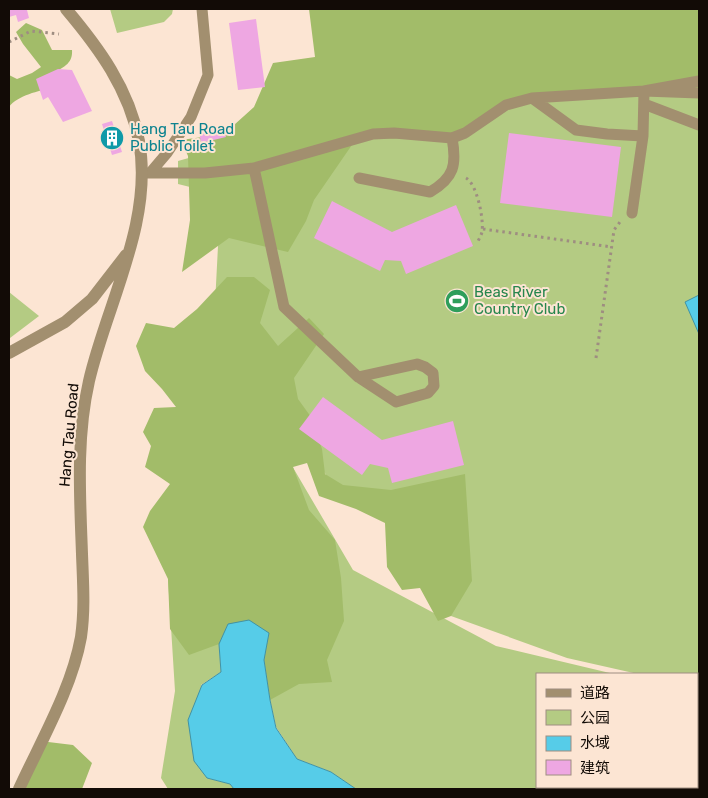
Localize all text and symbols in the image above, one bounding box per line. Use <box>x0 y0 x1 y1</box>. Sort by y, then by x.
place label: Hang Tau Road Public Toilet <box>130 120 234 155</box>
building icon: Hang Tau Road Public Toilet <box>99 125 125 151</box>
place label: Beas River Country Club <box>474 283 565 318</box>
sports icon: Beas River Country Club <box>444 288 470 314</box>
street label: Hang Tau Road <box>55 382 83 488</box>
legend <box>536 673 698 788</box>
text: 道路 <box>580 684 610 702</box>
text: 公园 <box>580 709 610 727</box>
text: 水域 <box>580 734 610 752</box>
text: 建筑 <box>580 759 610 777</box>

